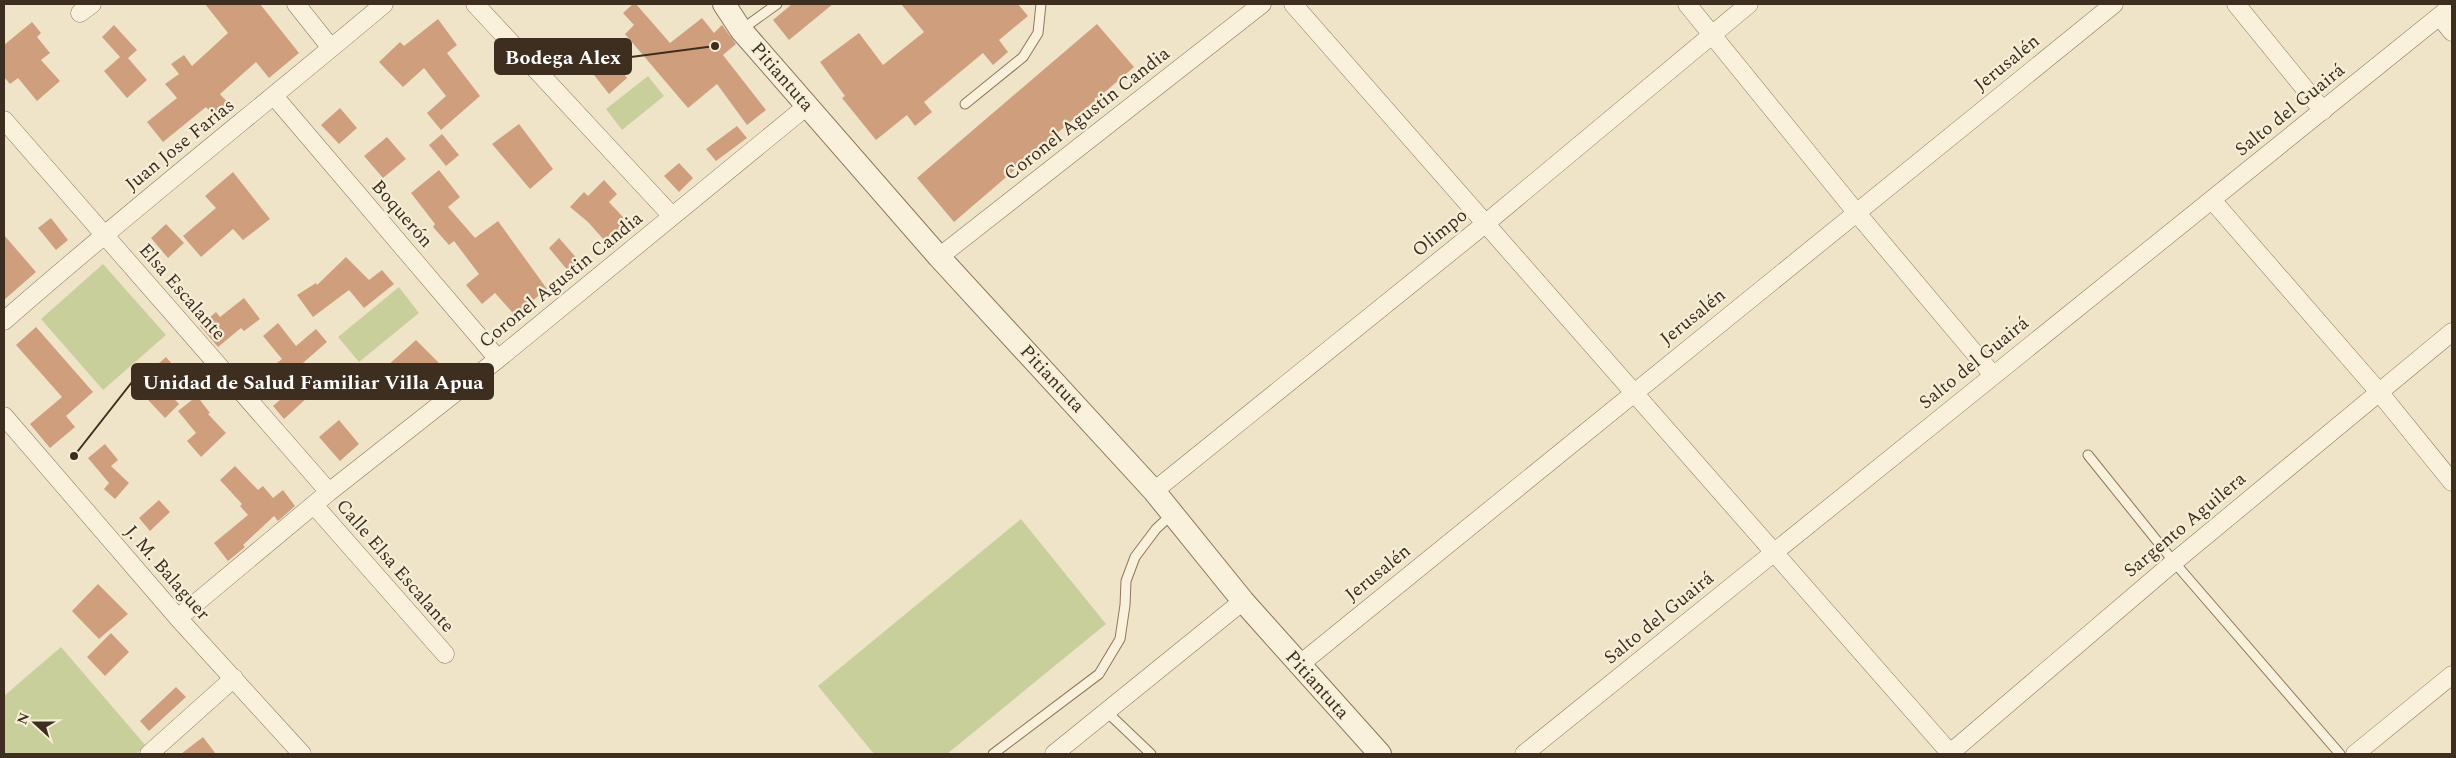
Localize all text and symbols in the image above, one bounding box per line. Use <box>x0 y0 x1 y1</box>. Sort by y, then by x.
street label: Jerusalén <box>1968 27 2046 99</box>
street label: Pitiantuta <box>743 36 821 119</box>
callout: Bodega Alex <box>495 39 631 74</box>
street label: Coronel Agustin Candia <box>998 39 1177 188</box>
text: Bodega Alex <box>505 43 621 73</box>
street label: Salto del Guairá <box>2229 56 2352 164</box>
street label: Juan Jose Farias <box>119 92 241 198</box>
street label: Boquerón <box>364 173 440 255</box>
street label: Olimpo <box>1406 201 1474 265</box>
street label: Coronel Agustin Candia <box>473 204 650 355</box>
street label: Elsa Escalante <box>131 237 233 347</box>
street label: Jerusalén <box>1654 281 1732 353</box>
street label: Salto del Guairá <box>1913 309 2036 417</box>
street label: Pitiantuta <box>1013 338 1092 420</box>
callout: Unidad de Salud Familiar Villa Apua <box>132 364 493 399</box>
text: Unidad de Salud Familiar Villa Apua <box>142 368 484 398</box>
street label: Sargento Aguilera <box>2117 465 2253 585</box>
street label: Calle Elsa Escalante <box>329 493 461 639</box>
street label: J. M. Balaguer <box>117 519 217 627</box>
street label: Jerusalén <box>1339 537 1417 609</box>
street label: Salto del Guairá <box>1598 564 1721 672</box>
street label: Pitiantuta <box>1278 644 1357 727</box>
north arrow <box>10 698 60 748</box>
text: N <box>11 709 35 728</box>

